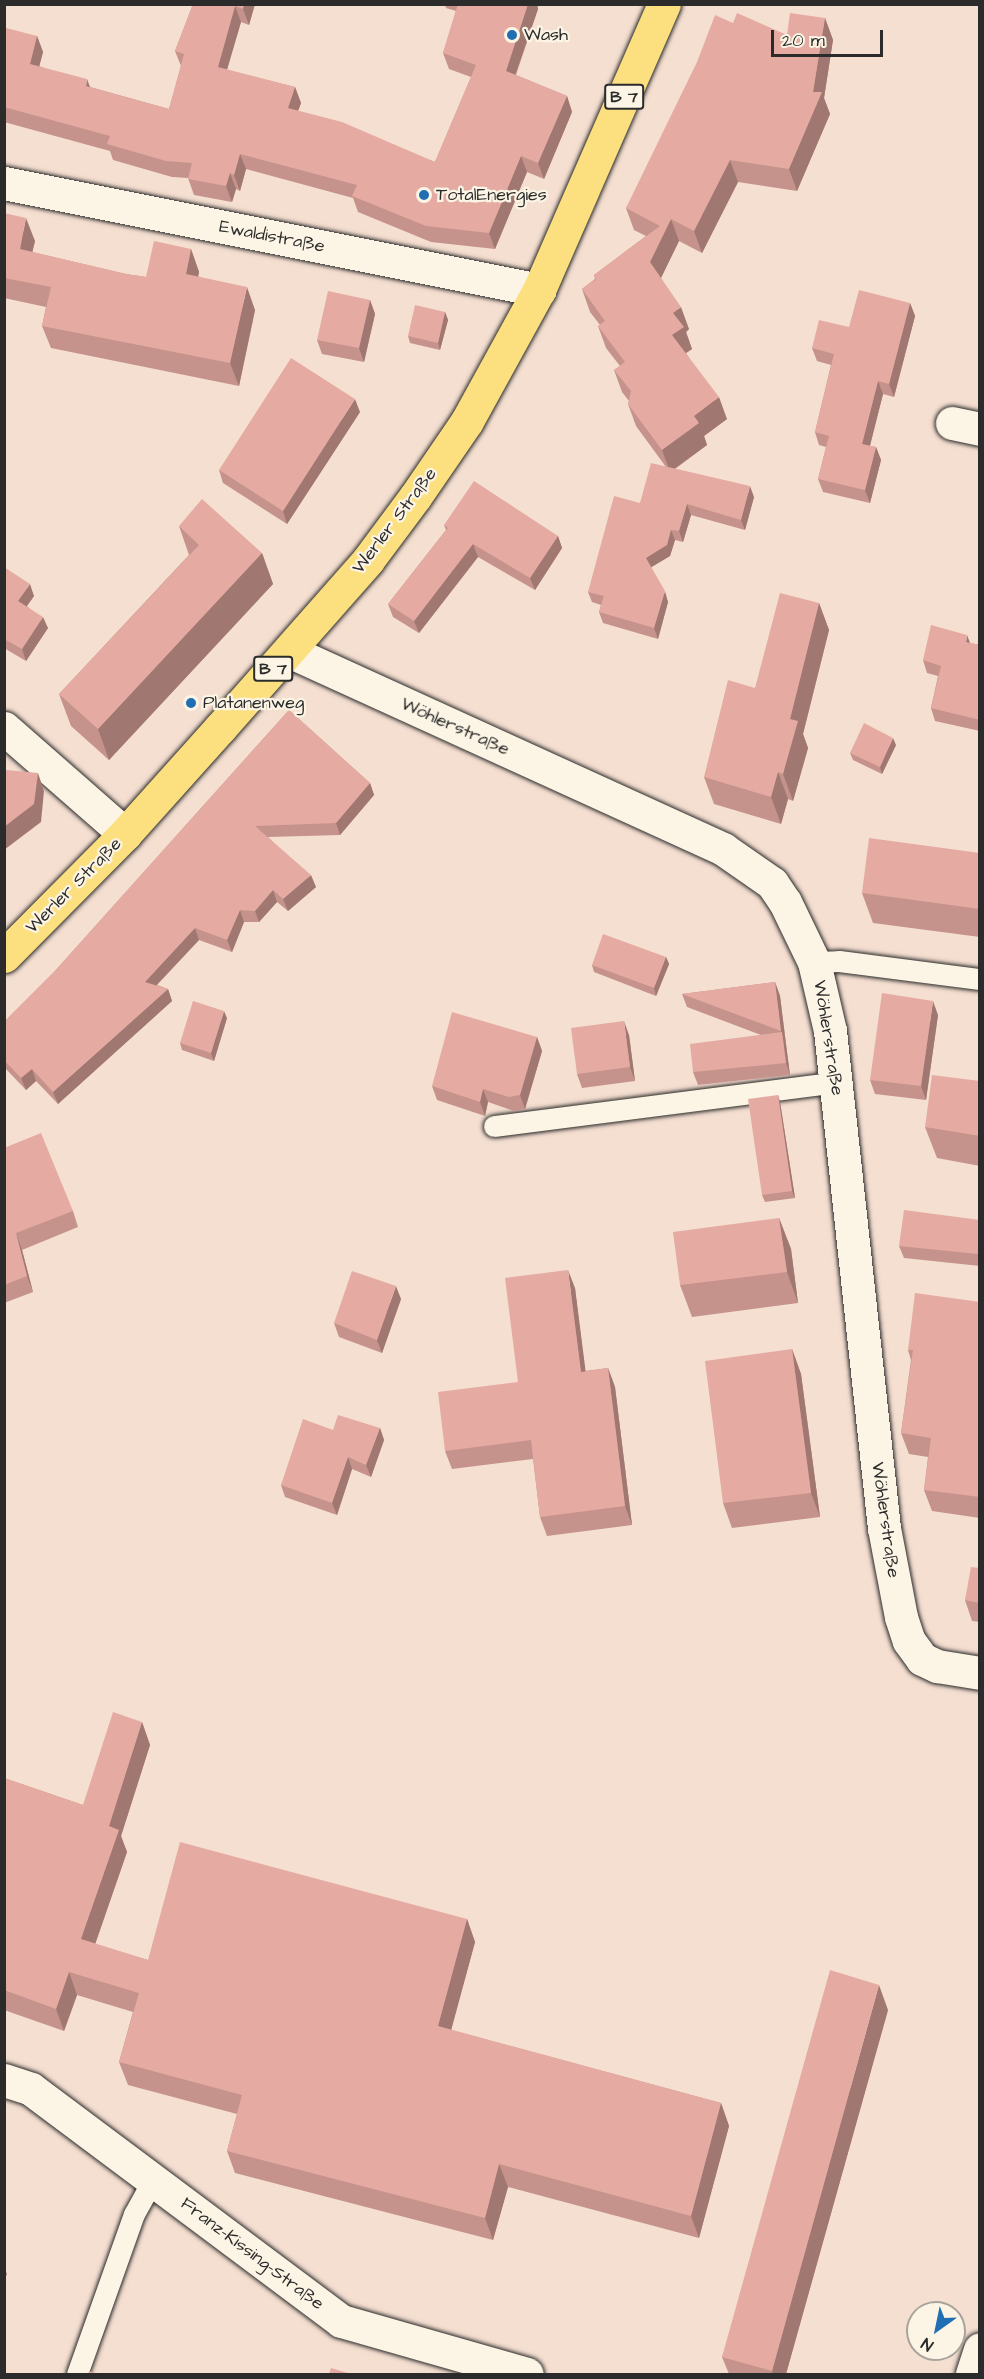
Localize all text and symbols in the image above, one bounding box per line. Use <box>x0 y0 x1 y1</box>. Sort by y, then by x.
scale bar <box>774 18 886 56</box>
place label: Wash <box>524 24 568 46</box>
marker: Wash <box>505 28 519 42</box>
text: 20 m <box>782 28 825 53</box>
road number: B 7 <box>603 84 645 110</box>
place label: TotalEnergies <box>436 184 547 206</box>
marker: TotalEnergies <box>417 188 431 202</box>
street label: Ewaldistraße <box>217 216 327 258</box>
street label: Werler Straße <box>348 464 442 578</box>
road number: B 7 <box>252 656 294 682</box>
place label: Platanenweg <box>203 692 304 714</box>
street label: Wöhlerstraße <box>397 693 513 761</box>
marker: Platanenweg <box>184 696 198 710</box>
street label: Werler Straße <box>22 834 126 938</box>
street label: Wöhlerstraße <box>808 979 848 1097</box>
street label: Wöhlerstraße <box>866 1461 904 1579</box>
street label: Franz-Kissing-Straße <box>176 2193 328 2315</box>
north arrow <box>906 2301 966 2361</box>
text: N <box>917 2332 937 2356</box>

